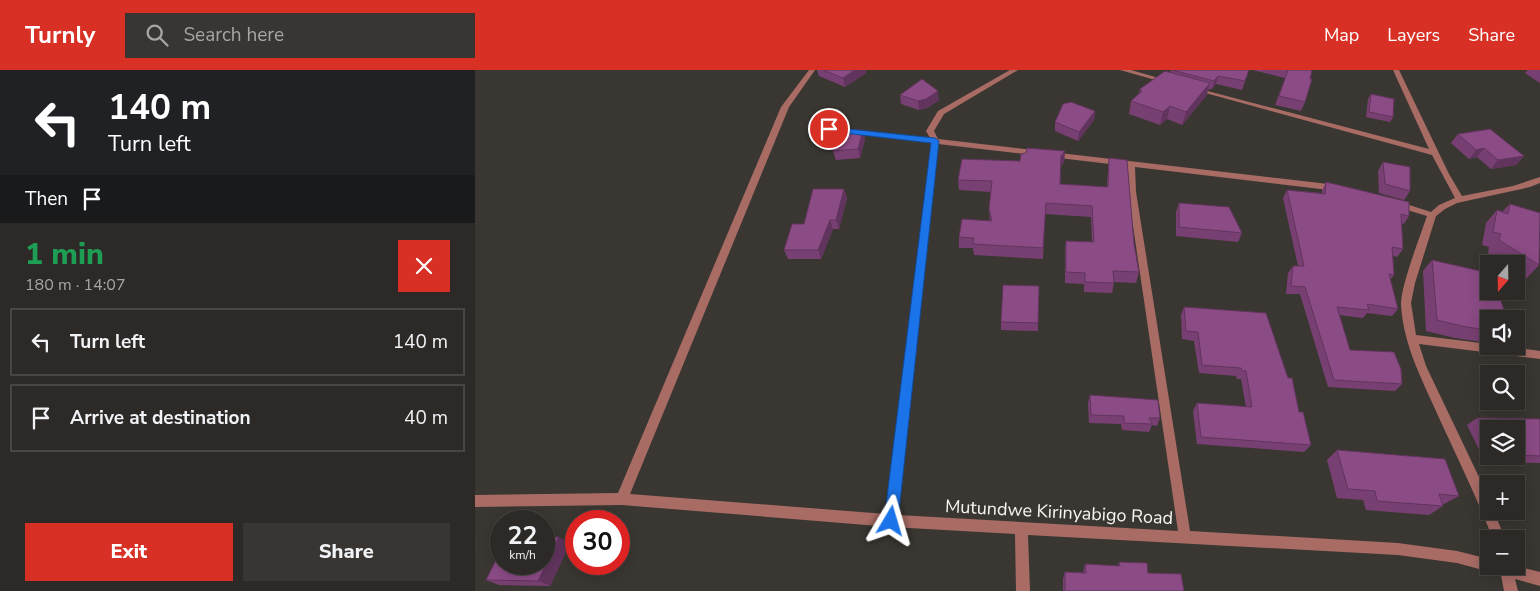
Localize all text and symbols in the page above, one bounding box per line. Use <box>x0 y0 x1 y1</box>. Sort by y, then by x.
search box <box>125 13 475 58</box>
text: Turnly <box>25 19 95 51</box>
icon: search <box>143 21 171 49</box>
text: Search here <box>183 22 284 48</box>
text: Map <box>1324 23 1359 47</box>
text: Layers <box>1387 23 1440 47</box>
text: Share <box>1468 23 1515 47</box>
text: 140 m <box>108 84 211 131</box>
icon: left <box>25 90 90 155</box>
pin <box>808 108 850 150</box>
icon: arrive <box>815 115 843 143</box>
text: Turn left <box>108 129 191 159</box>
icon: arrive <box>78 185 106 213</box>
text: Then <box>25 186 68 212</box>
text: 1 min <box>25 234 104 275</box>
button: close <box>398 240 450 292</box>
north arrow <box>1480 255 1525 300</box>
map controls <box>1480 255 1525 575</box>
text: 180 m · 14:07 <box>25 274 126 296</box>
button: sound <box>1480 310 1525 355</box>
icon: left <box>27 328 55 356</box>
text: Turn left <box>70 329 145 355</box>
text: 140 m <box>393 329 448 355</box>
button: search <box>1480 365 1525 410</box>
icon: arrive <box>27 404 55 432</box>
text: Arrive at destination <box>70 405 251 431</box>
text: 40 m <box>404 405 448 431</box>
button: layers <box>1480 420 1525 465</box>
button: + <box>1480 475 1525 520</box>
position arrow <box>864 494 916 546</box>
street label: Mutundwe Kirinyabigo Road <box>944 494 1174 530</box>
speed limit sign: 30 <box>565 510 630 575</box>
text: 22 <box>507 519 538 553</box>
button: Exit <box>25 523 233 581</box>
button: Share <box>243 523 450 581</box>
button: − <box>1480 530 1525 575</box>
text: km/h <box>509 547 536 563</box>

